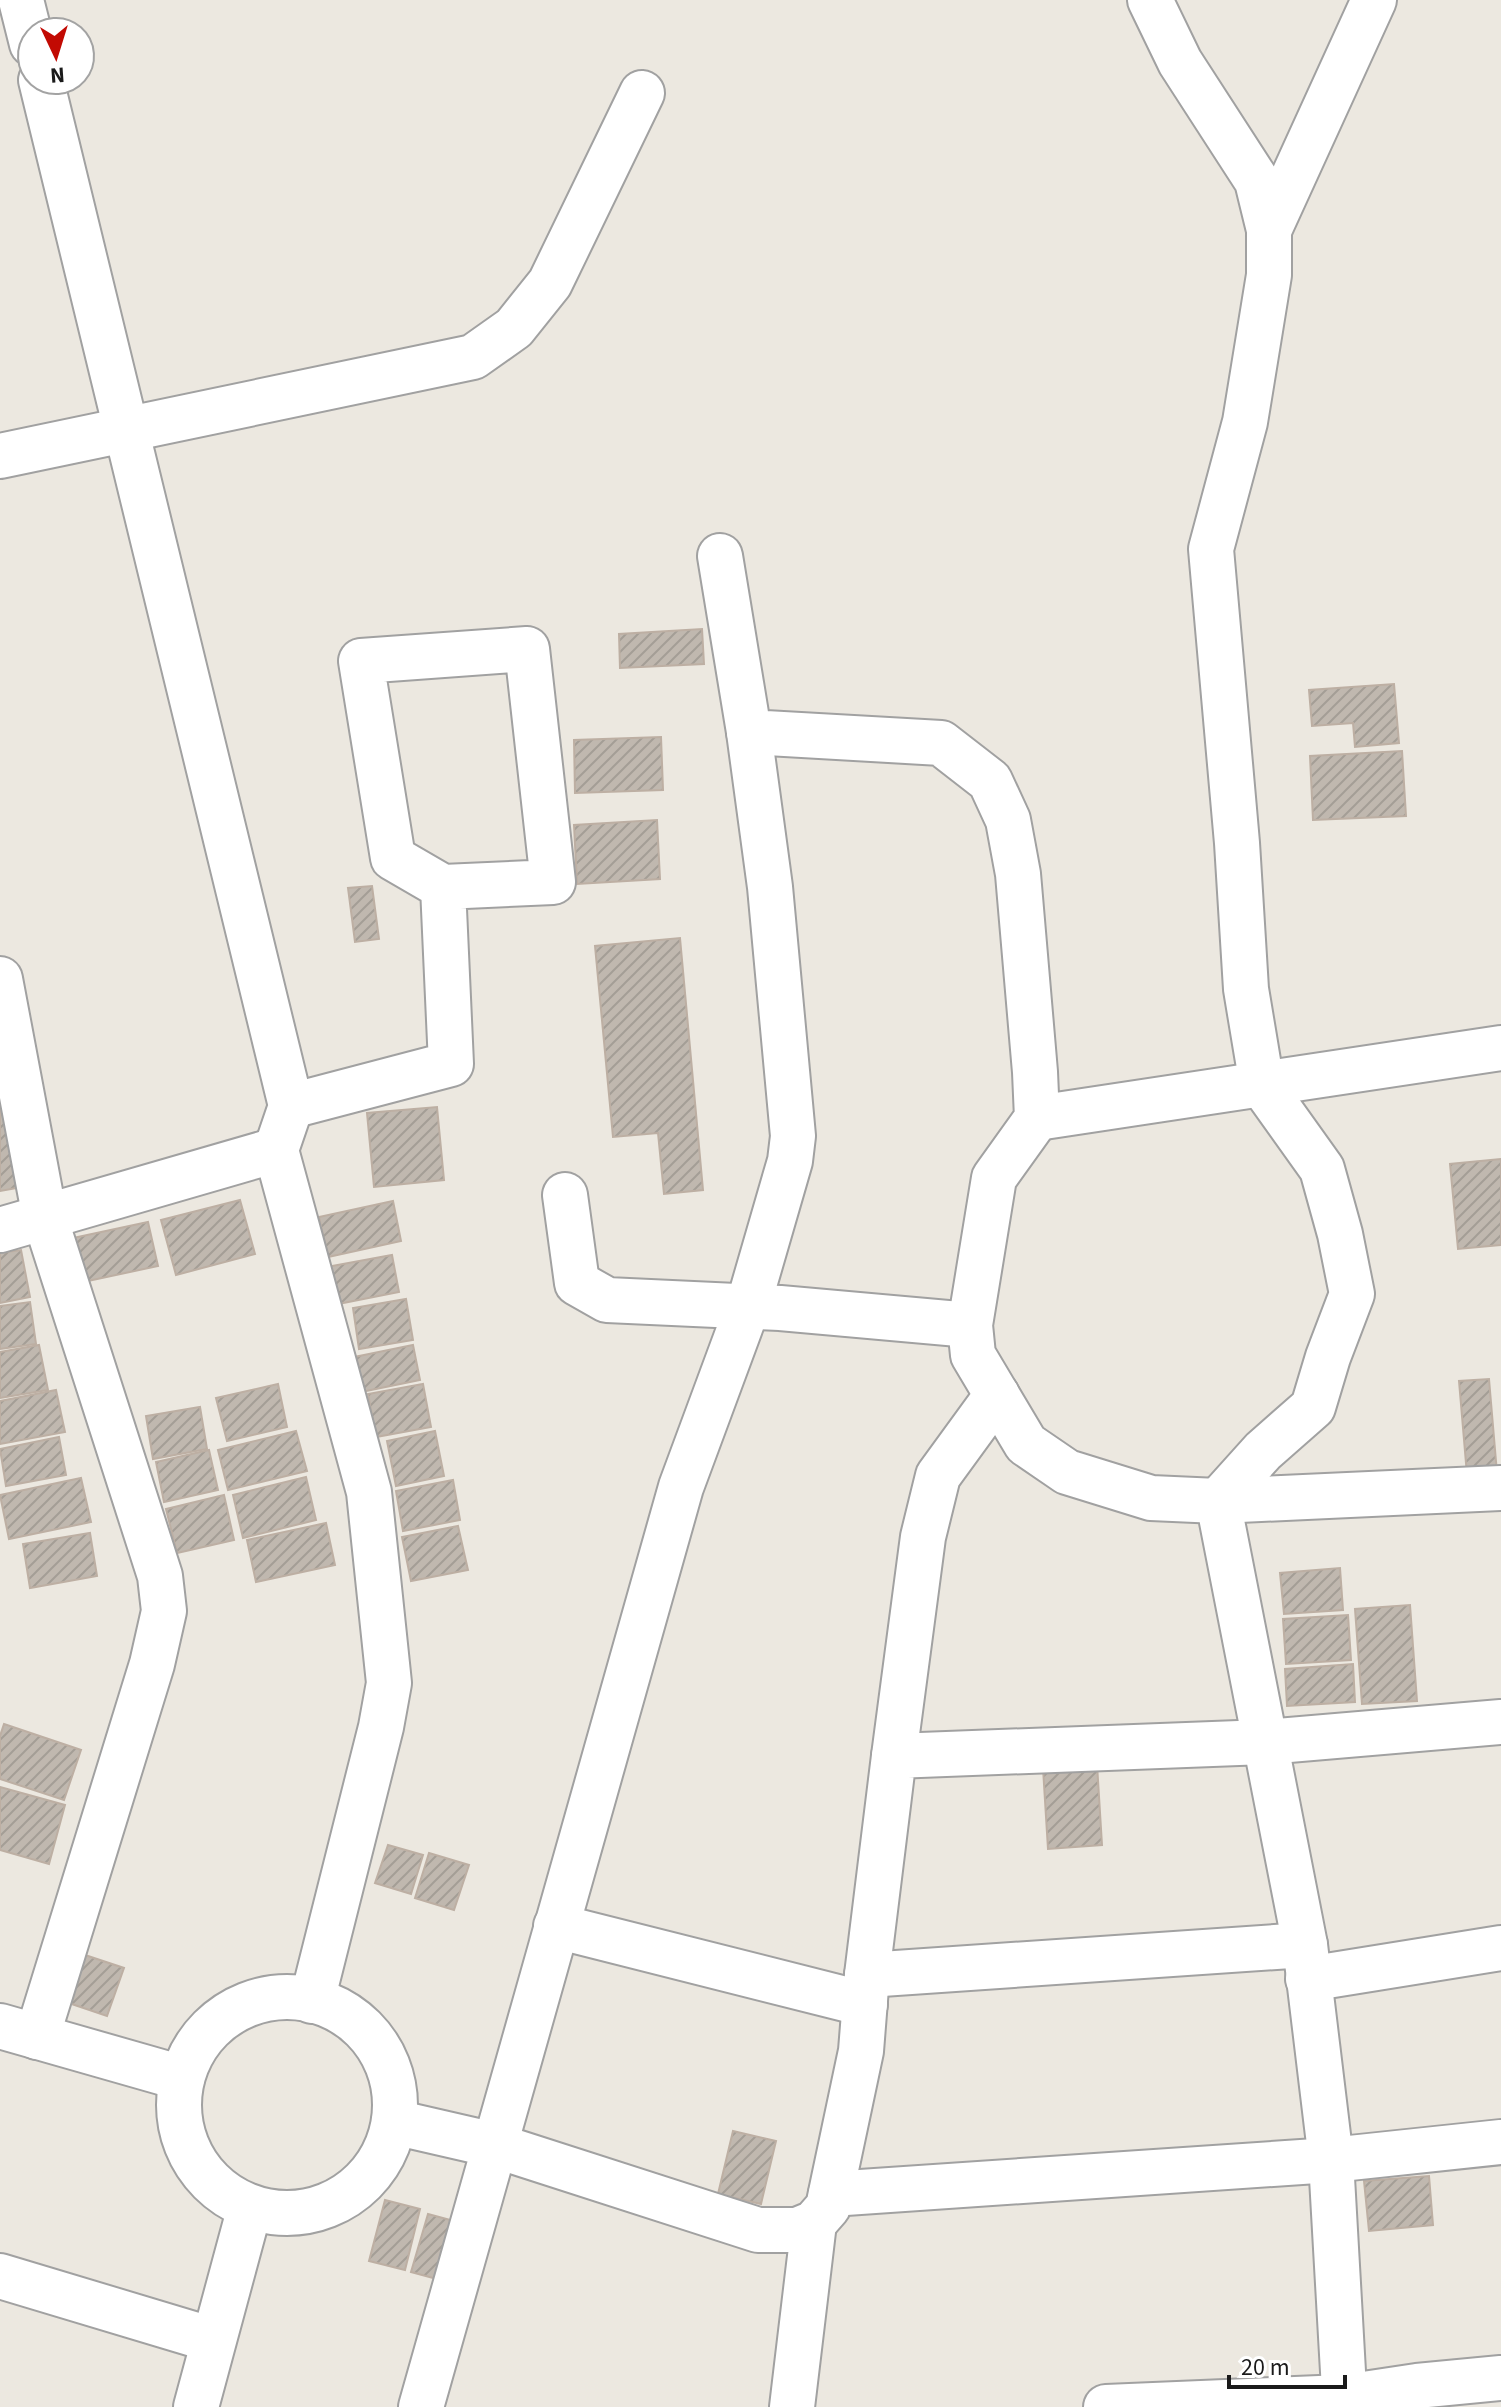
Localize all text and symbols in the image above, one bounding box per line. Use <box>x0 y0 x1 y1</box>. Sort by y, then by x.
north arrow <box>16 16 96 96</box>
text: N <box>49 58 66 91</box>
scale bar <box>1229 2339 1345 2389</box>
text: 20 m <box>1241 2350 1290 2385</box>

